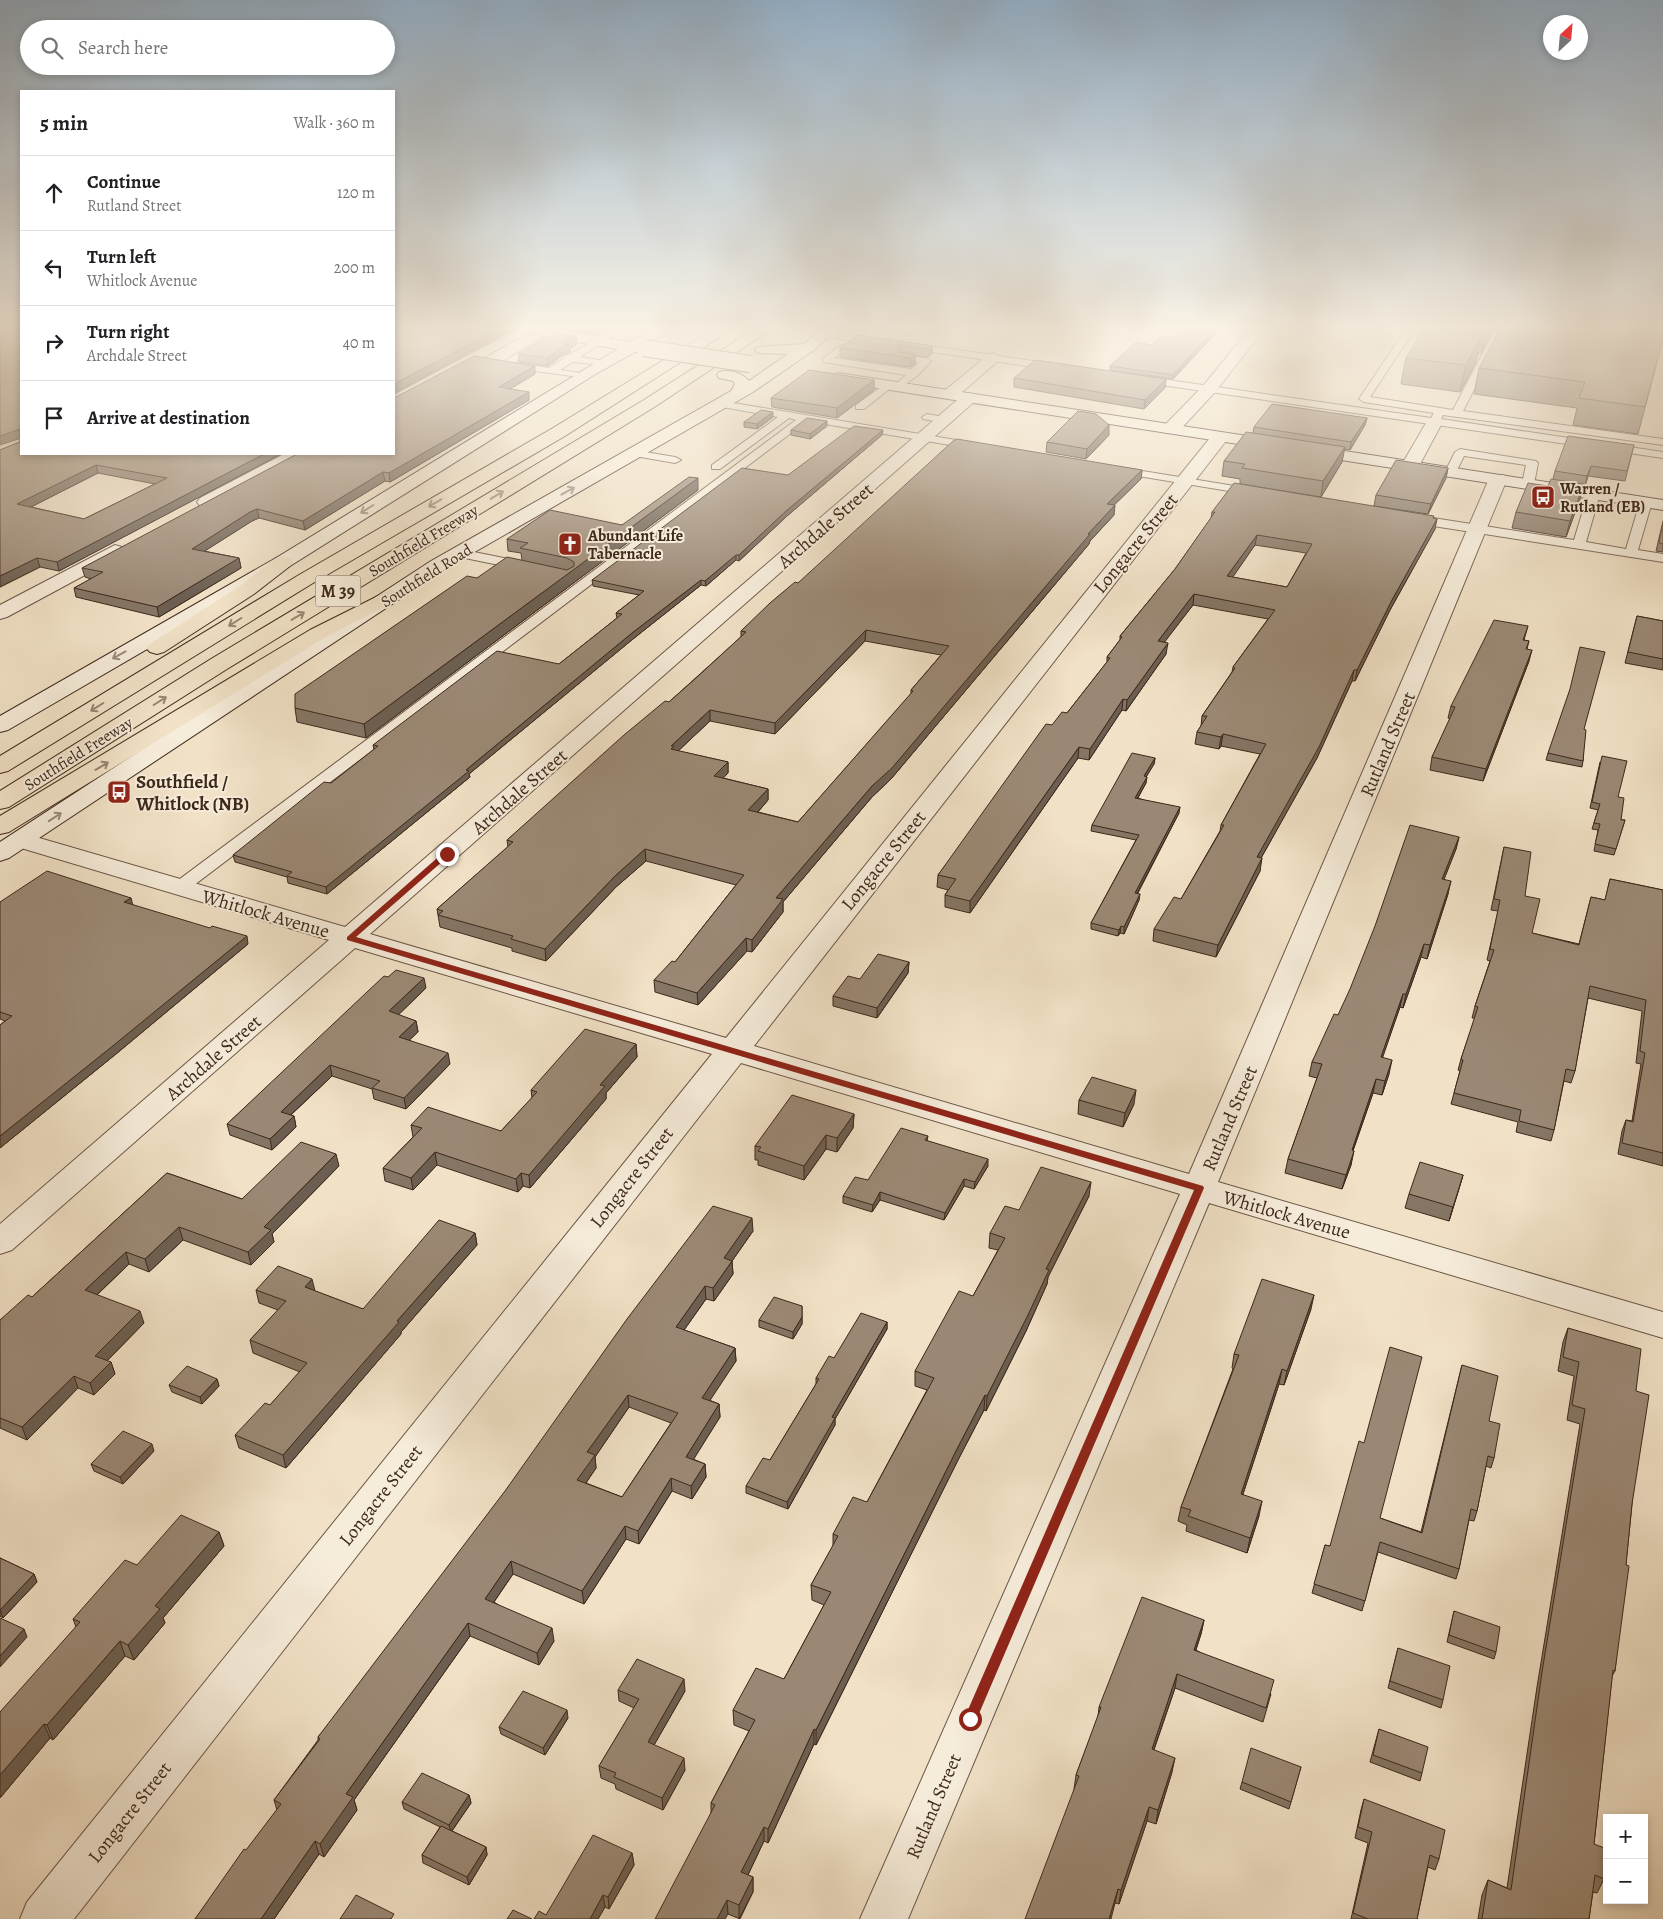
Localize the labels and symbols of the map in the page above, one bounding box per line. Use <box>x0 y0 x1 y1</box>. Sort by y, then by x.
north arrow <box>1543 15 1588 60</box>
street label: Archdale Street <box>772 477 879 575</box>
place label: Warren / Rutland (EB) <box>1559 478 1645 518</box>
bus stop icon: Warren / Rutland (EB) <box>1530 484 1556 510</box>
one-way arrow <box>560 485 574 495</box>
street label: Longacre Street <box>1087 488 1184 599</box>
one-way arrow <box>489 490 503 500</box>
street label: Southfield Freeway <box>365 499 483 582</box>
one-way arrow <box>429 499 443 509</box>
one-way arrow <box>361 505 375 515</box>
place label: Abundant Life Tabernacle <box>587 525 683 565</box>
church icon: Abundant Life Tabernacle <box>557 531 583 557</box>
street label: Southfield Road <box>377 539 477 613</box>
road number: M 39 <box>316 576 360 606</box>
one-way arrow <box>290 611 304 621</box>
one-way arrow <box>229 617 243 627</box>
one-way arrow <box>112 650 127 660</box>
street label: Rutland Street <box>1354 688 1422 801</box>
one-way arrow <box>152 696 166 706</box>
one-way arrow <box>90 702 104 712</box>
street label: Southfield Freeway <box>20 711 138 796</box>
street label: Archdale Street <box>466 743 573 841</box>
one-way arrow <box>94 760 108 770</box>
place label: Southfield / Whitlock (NB) <box>135 769 249 817</box>
bus stop icon: Southfield / Whitlock (NB) <box>106 779 132 805</box>
street label: Longacre Street <box>835 805 932 916</box>
one-way arrow <box>48 812 62 822</box>
route end <box>436 843 459 866</box>
street label: Whitlock Avenue <box>198 883 332 945</box>
street label: Archdale Street <box>160 1009 267 1107</box>
street label: Rutland Street <box>1196 1062 1264 1175</box>
street label: Longacre Street <box>584 1122 680 1234</box>
street label: Whitlock Avenue <box>1219 1184 1353 1246</box>
street label: Longacre Street <box>333 1440 429 1552</box>
route start <box>959 1708 982 1731</box>
street label: Rutland Street <box>900 1750 968 1863</box>
street label: Longacre Street <box>82 1757 178 1869</box>

